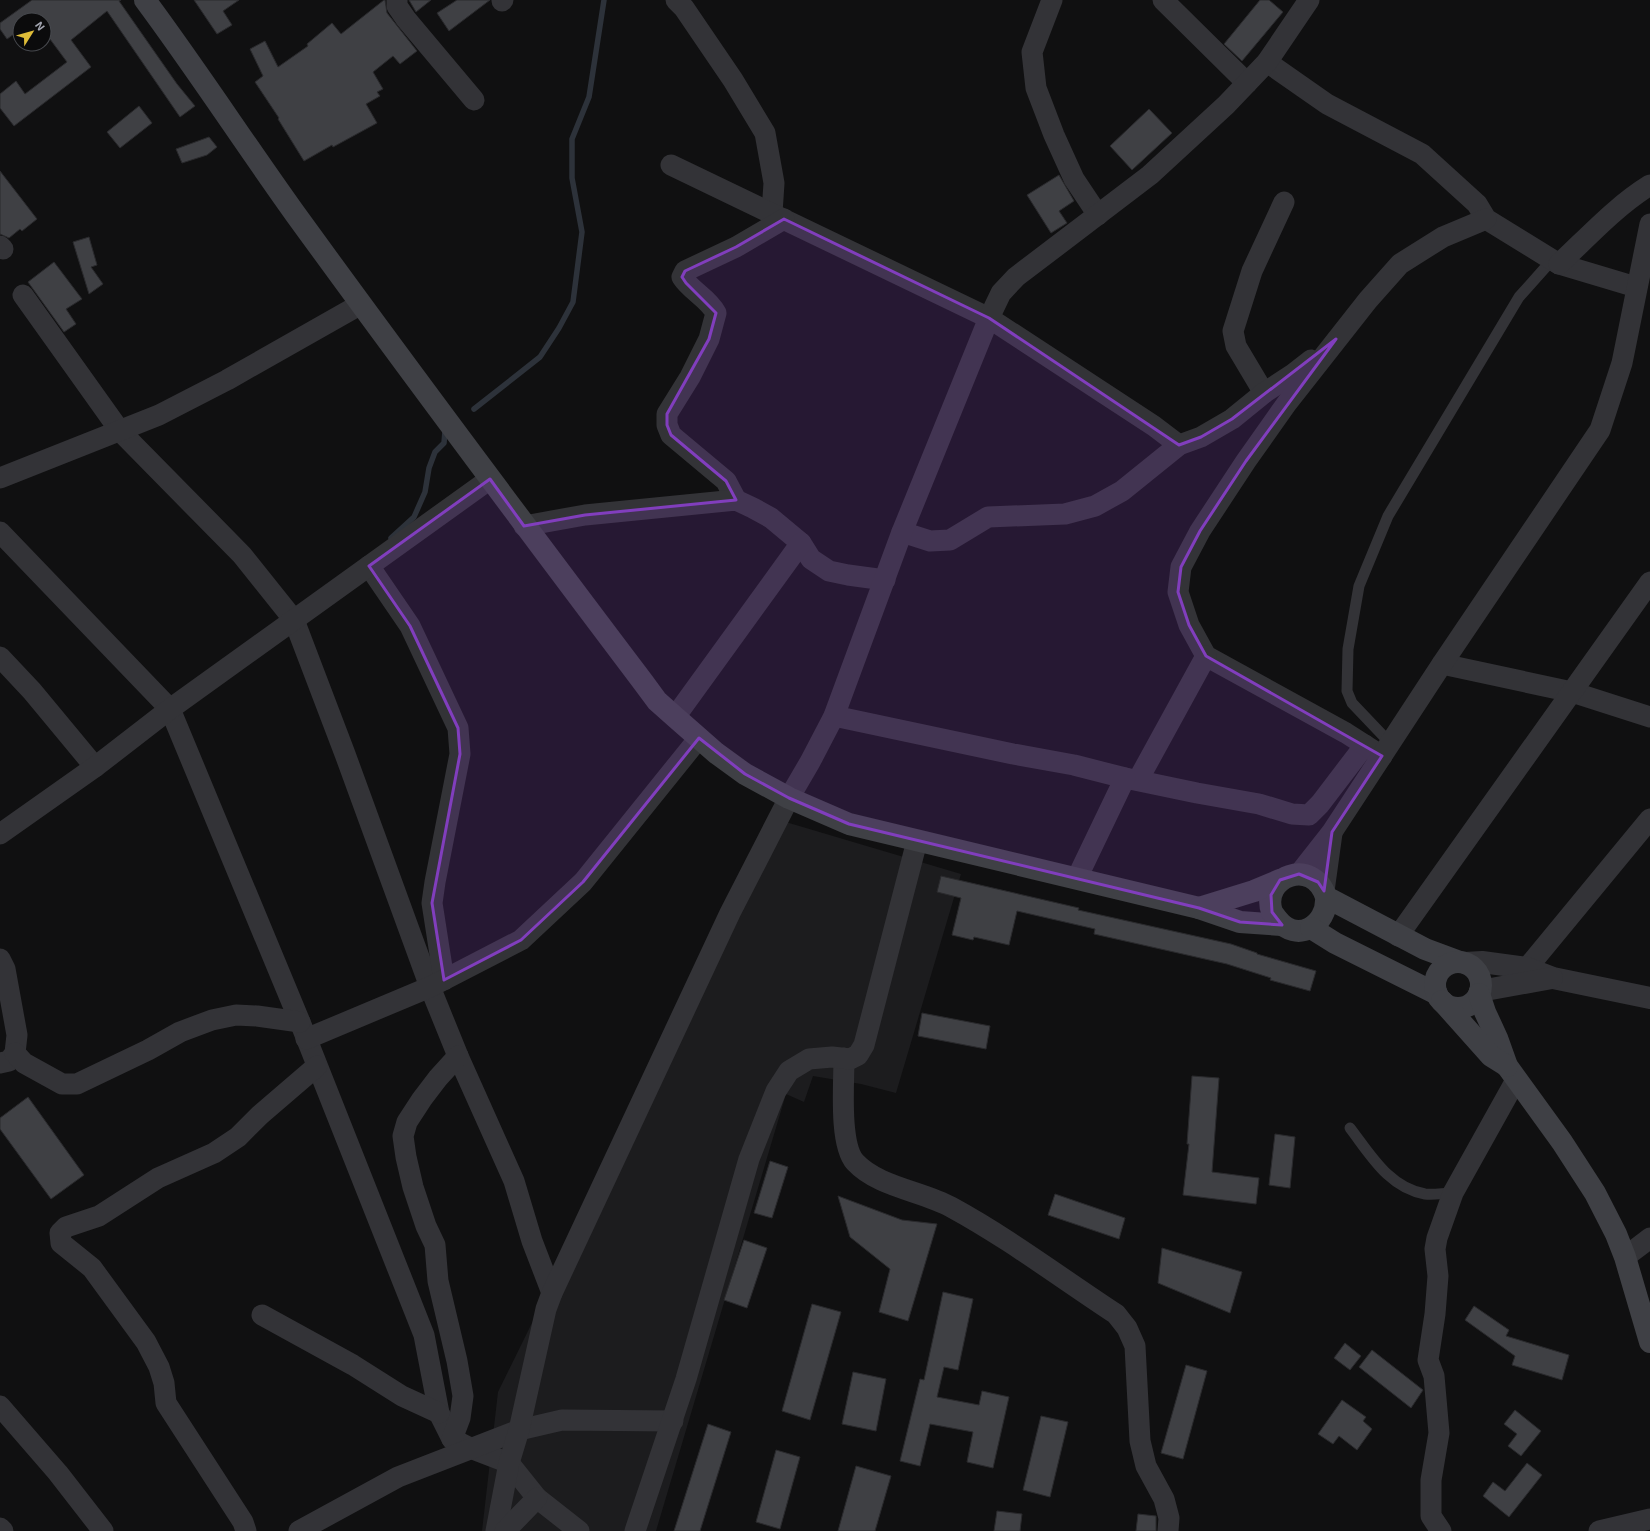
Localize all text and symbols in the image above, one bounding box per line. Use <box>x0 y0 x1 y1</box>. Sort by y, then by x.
north arrow <box>12 12 52 52</box>
text: N <box>33 19 48 33</box>

